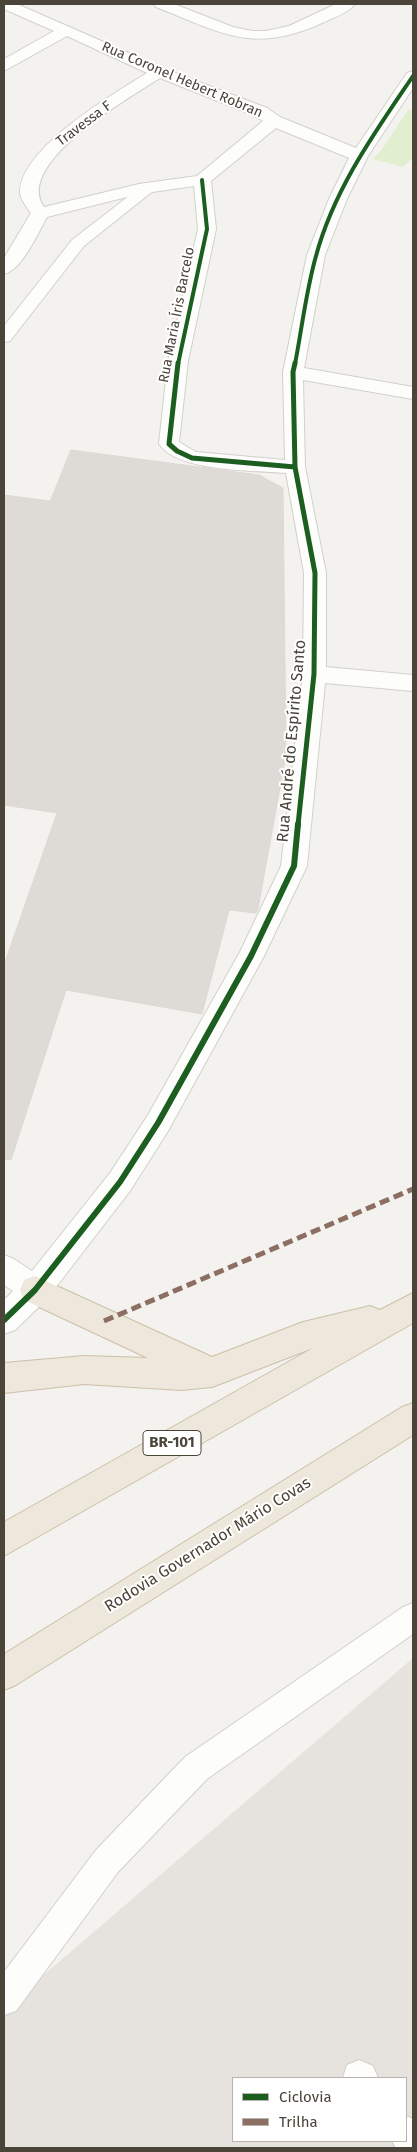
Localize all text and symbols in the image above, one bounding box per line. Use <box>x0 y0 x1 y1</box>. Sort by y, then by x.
street label: Rua Coronel Hebert Robran <box>99 38 265 122</box>
street label: Travessa F <box>53 98 115 150</box>
street label: Rua Maria Íris Barcelo <box>156 246 198 384</box>
street label: Rua André do Espírito Santo <box>274 639 310 843</box>
road number: BR-101 <box>143 1430 201 1456</box>
street label: Rodovia Governador Mário Covas <box>101 1473 315 1617</box>
legend <box>232 2077 407 2142</box>
text: Ciclovia <box>279 2088 332 2106</box>
text: Trilha <box>279 2113 318 2131</box>

